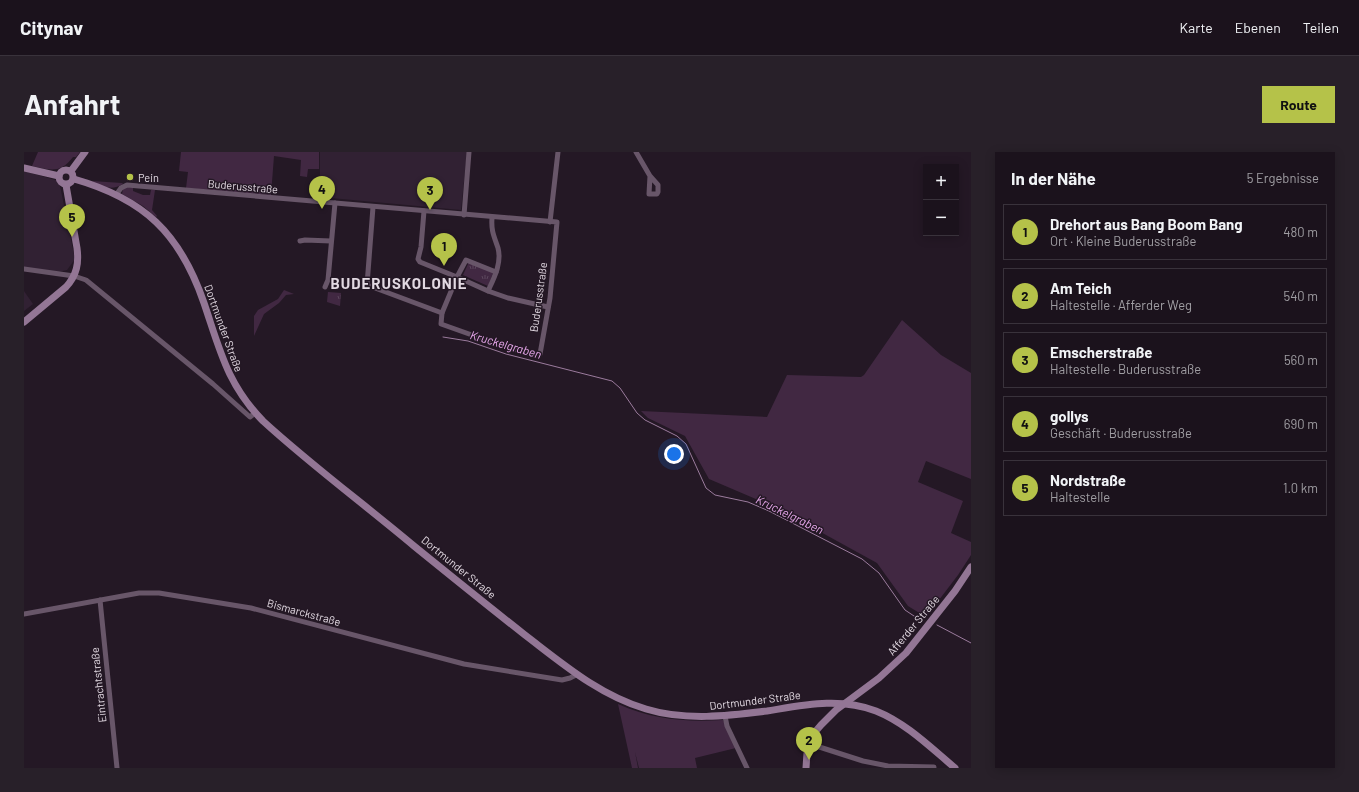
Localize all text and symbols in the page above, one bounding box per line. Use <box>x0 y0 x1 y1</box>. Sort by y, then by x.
text: Citynav <box>20 16 83 39</box>
text: Karte <box>1179 19 1213 36</box>
text: Ebenen <box>1235 19 1281 36</box>
text: Teilen <box>1303 19 1339 36</box>
button: Route <box>1262 86 1335 123</box>
text: Anfahrt <box>24 87 120 121</box>
map controls <box>923 164 959 236</box>
button: + <box>923 164 959 200</box>
text: In der Nähe <box>1011 168 1096 188</box>
text: 5 Ergebnisse <box>1247 170 1319 186</box>
place label: Pein <box>138 171 159 184</box>
marker: Pein <box>125 172 135 182</box>
street label: Buderusstraße <box>207 176 279 196</box>
pin: 4 <box>309 176 335 209</box>
pin: 3 <box>417 177 443 210</box>
button: − <box>923 200 959 236</box>
pin: 5 <box>59 204 85 237</box>
text: Drehort aus Bang Boom Bang <box>1050 215 1243 233</box>
text: 1 <box>1023 224 1027 240</box>
text: 480 m <box>1283 224 1318 240</box>
pin: 1 <box>431 233 457 266</box>
text: Ort · Kleine Buderusstraße <box>1050 233 1197 249</box>
street label: Buderusstraße <box>527 261 549 333</box>
district label: BUDERUSKOLONIE <box>330 274 468 292</box>
text: Am Teich <box>1050 279 1111 297</box>
street label: Dortmunder Straße <box>202 283 246 374</box>
text: 2 <box>1021 288 1029 304</box>
text: 540 m <box>1283 288 1318 304</box>
text: Haltestelle · Afferder Weg <box>1050 297 1192 313</box>
water label: Kruckelgraben <box>469 327 543 361</box>
text: Emscherstraße <box>1050 343 1152 361</box>
text: 3 <box>1021 352 1029 368</box>
text: 560 m <box>1284 352 1318 368</box>
text: Haltestelle · Buderusstraße <box>1050 361 1201 377</box>
text: gollys <box>1050 407 1089 425</box>
text: 4 <box>1021 416 1029 432</box>
text: 690 m <box>1284 416 1318 432</box>
text: Geschäft · Buderusstraße <box>1050 425 1192 441</box>
your location <box>664 444 684 464</box>
text: Nordstraße <box>1050 471 1126 489</box>
text: 5 <box>1021 480 1029 496</box>
text: 1.0 km <box>1283 480 1318 496</box>
text: Haltestelle <box>1050 489 1110 505</box>
water label: Kruckelgraben <box>754 492 826 536</box>
street label: Dortmunder Straße <box>419 533 499 601</box>
street label: Afferder Straße <box>884 592 942 657</box>
street label: Bismarckstraße <box>266 596 342 628</box>
street label: Eintrachtstraße <box>88 647 108 723</box>
street label: Dortmunder Straße <box>709 688 802 712</box>
pin: 2 <box>796 727 822 760</box>

